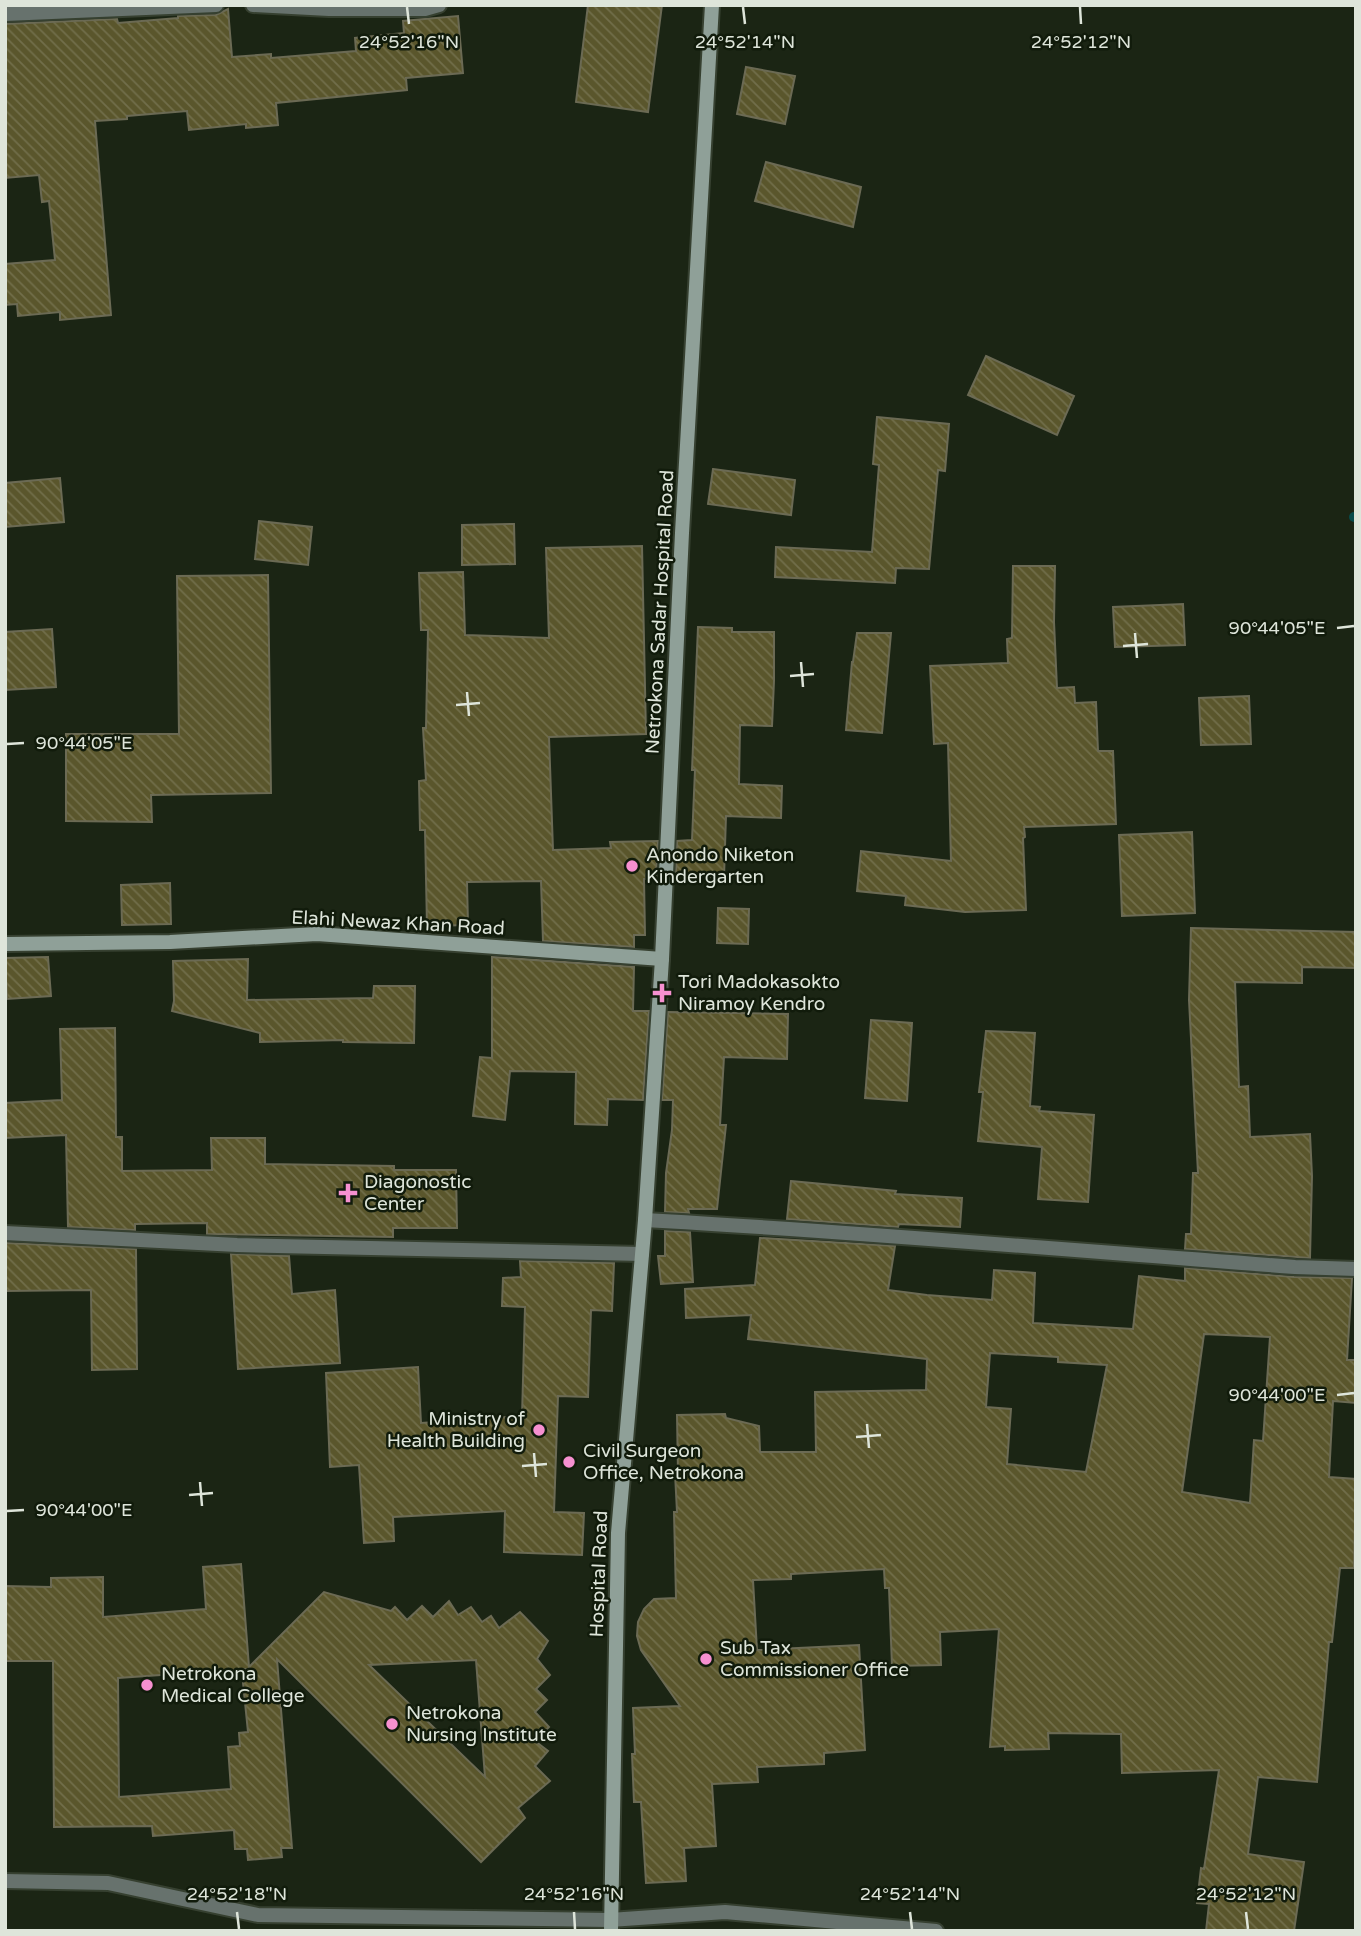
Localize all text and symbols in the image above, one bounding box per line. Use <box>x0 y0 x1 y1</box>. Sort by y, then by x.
text: 24°52'16"N <box>359 31 459 53</box>
text: 24°52'14"N <box>695 31 795 53</box>
text: 24°52'12"N <box>1031 31 1131 53</box>
street label: Netrokona Sadar Hospital Road <box>642 469 678 755</box>
text: 90°44'05"E <box>1229 617 1325 639</box>
text: 90°44'05"E <box>36 732 132 754</box>
place label: Anondo Niketon Kindergarten <box>646 844 794 888</box>
marker: Anondo Niketon Kindergarten <box>624 858 640 874</box>
street label: Elahi Newaz Khan Road <box>291 906 505 940</box>
place label: Tori Madokasokto Niramoy Kendro <box>678 971 840 1015</box>
marker: Tori Madokasokto Niramoy Kendro <box>652 983 672 1003</box>
place label: Diagonostic Center <box>364 1171 471 1215</box>
marker: Diagonostic Center <box>338 1183 358 1203</box>
text: 90°44'00"E <box>1229 1384 1325 1406</box>
place label: Ministry of Health Building <box>387 1408 526 1452</box>
marker: Ministry of Health Building <box>531 1422 547 1438</box>
place label: Civil Surgeon Office, Netrokona <box>583 1440 744 1484</box>
marker: Civil Surgeon Office, Netrokona <box>561 1454 577 1470</box>
text: 90°44'00"E <box>36 1499 132 1521</box>
street label: Hospital Road <box>586 1510 612 1638</box>
place label: Sub Tax Commissioner Office <box>720 1637 909 1681</box>
marker: Sub Tax Commissioner Office <box>698 1651 714 1667</box>
place label: Netrokona Medical College <box>161 1663 304 1707</box>
marker: Netrokona Medical College <box>139 1677 155 1693</box>
place label: Netrokona Nursing Institute <box>406 1702 557 1746</box>
marker: Netrokona Nursing Institute <box>384 1716 400 1732</box>
text: 24°52'18"N <box>187 1883 287 1905</box>
text: 24°52'16"N <box>524 1883 624 1905</box>
text: 24°52'14"N <box>860 1883 960 1905</box>
text: 24°52'12"N <box>1196 1883 1296 1905</box>

